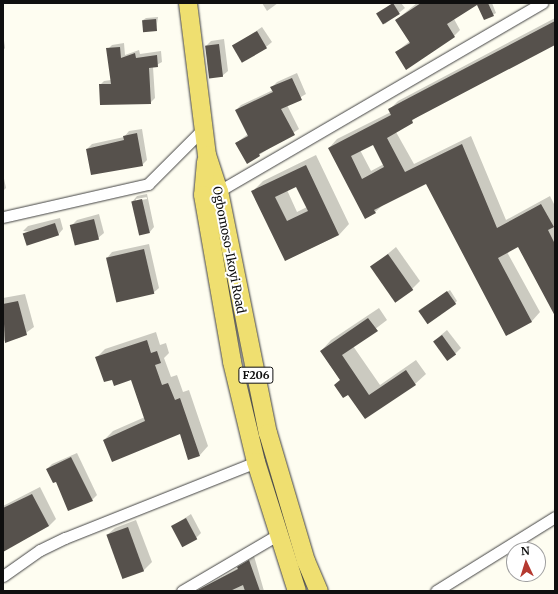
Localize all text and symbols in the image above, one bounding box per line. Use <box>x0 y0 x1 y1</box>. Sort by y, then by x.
street label: Ogbomoso-Ikoyi Road <box>210 185 248 315</box>
road number: F206 <box>238 366 274 384</box>
north arrow <box>506 542 546 582</box>
text: N <box>520 544 530 558</box>

